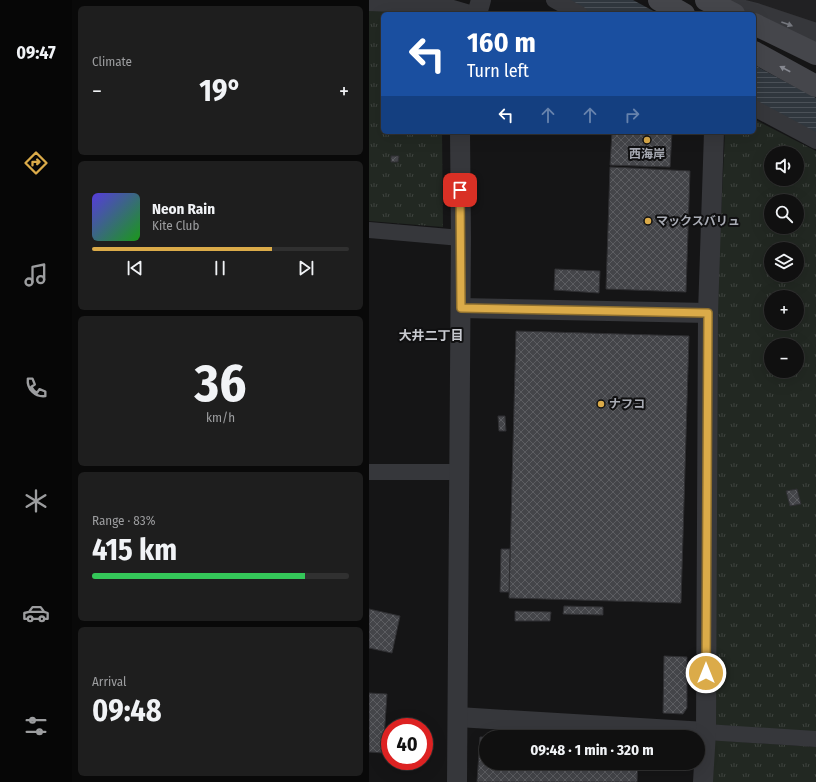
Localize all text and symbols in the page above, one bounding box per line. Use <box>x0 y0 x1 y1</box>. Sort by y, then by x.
one-way arrow <box>781 21 793 27</box>
text: 160 m <box>467 26 536 59</box>
icon: left <box>401 28 453 80</box>
text: 09:47 <box>16 42 56 64</box>
text: Climate <box>92 54 132 69</box>
text: Turn left <box>467 60 529 82</box>
one-way arrow <box>779 66 791 72</box>
text: 19° <box>199 73 242 109</box>
text: − <box>92 78 102 105</box>
text: + <box>339 78 349 105</box>
icon: left <box>495 104 517 126</box>
icon: ahead <box>537 104 559 126</box>
icon: ahead <box>579 104 601 126</box>
icon: right <box>621 104 643 126</box>
marker: 西海岸 <box>642 135 652 145</box>
map controls <box>764 146 804 378</box>
button: sound <box>764 146 804 186</box>
place label: 西海岸 <box>629 147 665 161</box>
icon: directions <box>22 149 50 177</box>
pin <box>443 173 477 207</box>
icon: arrive <box>449 179 471 201</box>
button: search <box>764 194 804 234</box>
text: Neon Rain <box>152 200 215 218</box>
place label: マックスバリュ <box>656 214 740 228</box>
marker: マックスバリュ <box>643 216 653 226</box>
text: Kite Club <box>152 218 199 233</box>
button: layers <box>764 242 804 282</box>
icon: previous <box>124 257 146 279</box>
icon: pause <box>209 257 231 279</box>
icon: next <box>295 257 317 279</box>
icon: music <box>22 261 50 289</box>
button: + <box>764 290 804 330</box>
district label: 大井二丁目 <box>398 328 464 343</box>
button: − <box>764 338 804 378</box>
text: 36 <box>195 352 246 415</box>
icon: phone <box>22 374 50 402</box>
place label: ナフコ <box>609 397 645 411</box>
marker: ナフコ <box>596 399 606 409</box>
text: km/h <box>206 410 235 425</box>
icon: climate <box>22 487 50 515</box>
text: Range · 83% <box>92 513 155 528</box>
text: 415 km <box>92 532 177 568</box>
icon: car <box>22 599 50 627</box>
position arrow <box>685 652 727 694</box>
text: Arrival <box>92 674 126 689</box>
text: 09:48 <box>92 693 162 729</box>
icon: filters <box>22 712 50 740</box>
speed limit sign: 40 <box>381 718 433 770</box>
text: 09:48 · 1 min · 320 m <box>530 741 654 759</box>

